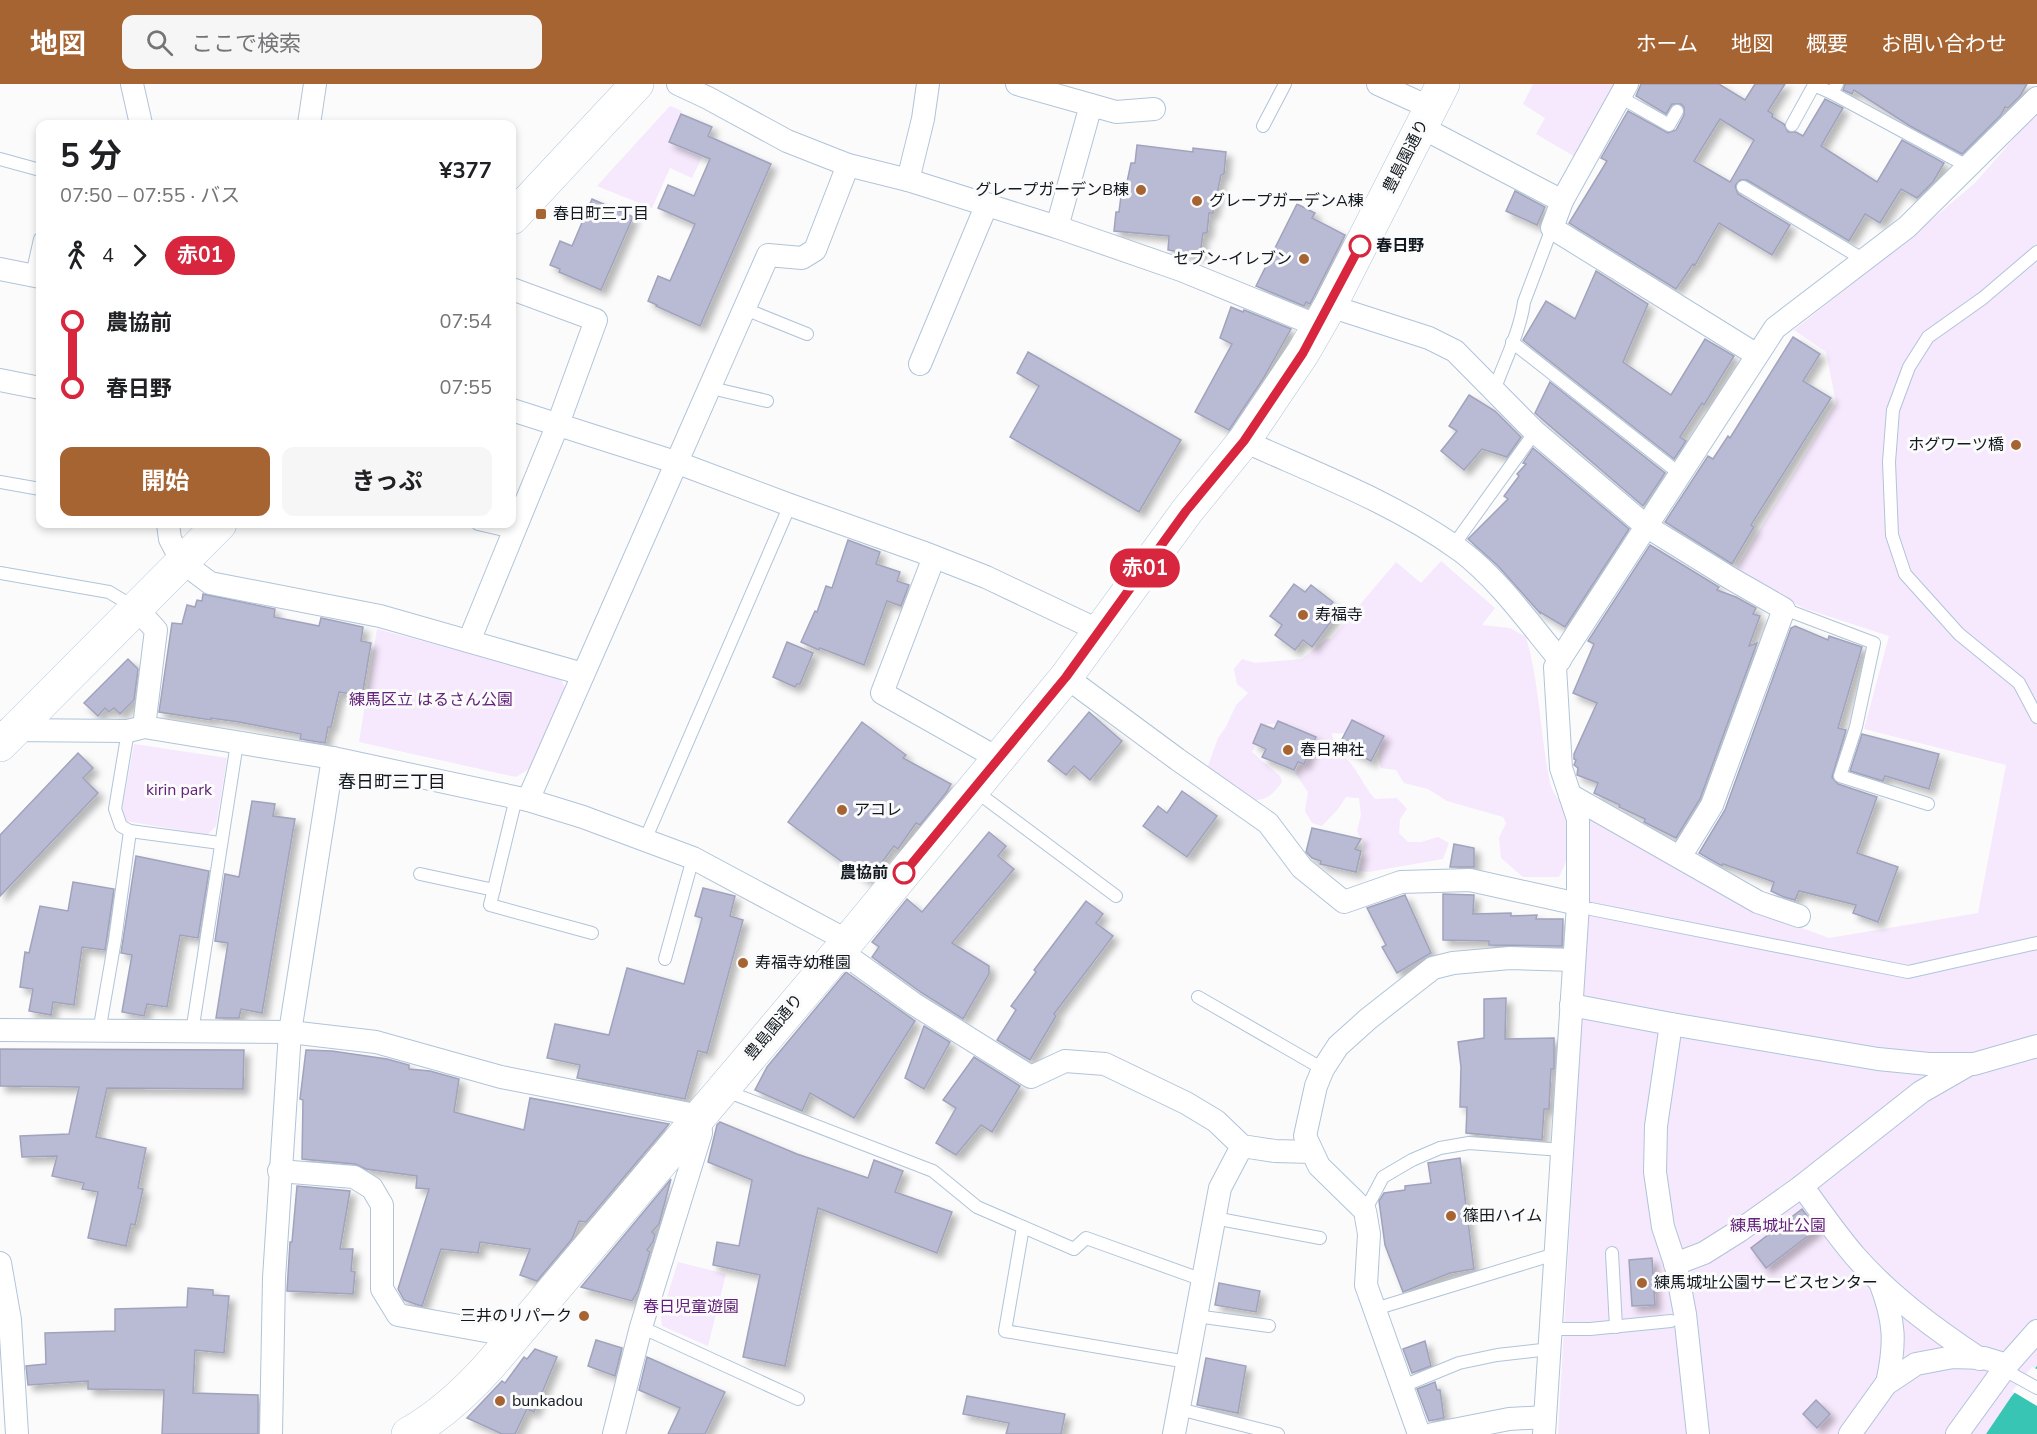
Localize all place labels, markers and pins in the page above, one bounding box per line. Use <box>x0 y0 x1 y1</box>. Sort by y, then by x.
place label: グレープガーデンB棟 <box>975 179 1129 201</box>
marker: グレープガーデンB棟 <box>1134 183 1148 197</box>
place label: グレープガーデンA棟 <box>1209 190 1364 212</box>
marker: グレープガーデンA棟 <box>1190 194 1204 208</box>
place label: 春日町三丁目 <box>553 203 649 225</box>
marker: 春日町三丁目 <box>534 207 548 221</box>
marker: 春日野 <box>1349 235 1371 257</box>
place label: 春日野 <box>1376 235 1424 257</box>
place label: セブン-イレブン <box>1173 248 1292 270</box>
marker: セブン-イレブン <box>1297 252 1311 266</box>
place label: ホグワーツ橋 <box>1908 434 2004 456</box>
marker: ホグワーツ橋 <box>2009 438 2023 452</box>
place label: 寿福寺 <box>1315 604 1363 626</box>
marker: 寿福寺 <box>1296 608 1310 622</box>
place label: 春日神社 <box>1300 739 1364 761</box>
marker: 春日神社 <box>1281 743 1295 757</box>
place label: アコレ <box>854 799 902 821</box>
marker: アコレ <box>835 803 849 817</box>
place label: 農協前 <box>840 862 888 884</box>
marker: 農協前 <box>893 862 915 884</box>
place label: 寿福寺幼稚園 <box>755 952 851 974</box>
marker: 寿福寺幼稚園 <box>736 956 750 970</box>
place label: 篠田ハイム <box>1463 1205 1542 1227</box>
marker: 篠田ハイム <box>1444 1209 1458 1223</box>
place label: 練馬城址公園サービスセンター <box>1654 1272 1878 1294</box>
marker: 練馬城址公園サービスセンター <box>1635 1276 1649 1290</box>
place label: 三井のリパーク <box>460 1305 572 1327</box>
marker: 三井のリパーク <box>577 1309 591 1323</box>
place label: bunkadou <box>512 1390 583 1412</box>
marker: bunkadou <box>493 1394 507 1408</box>

